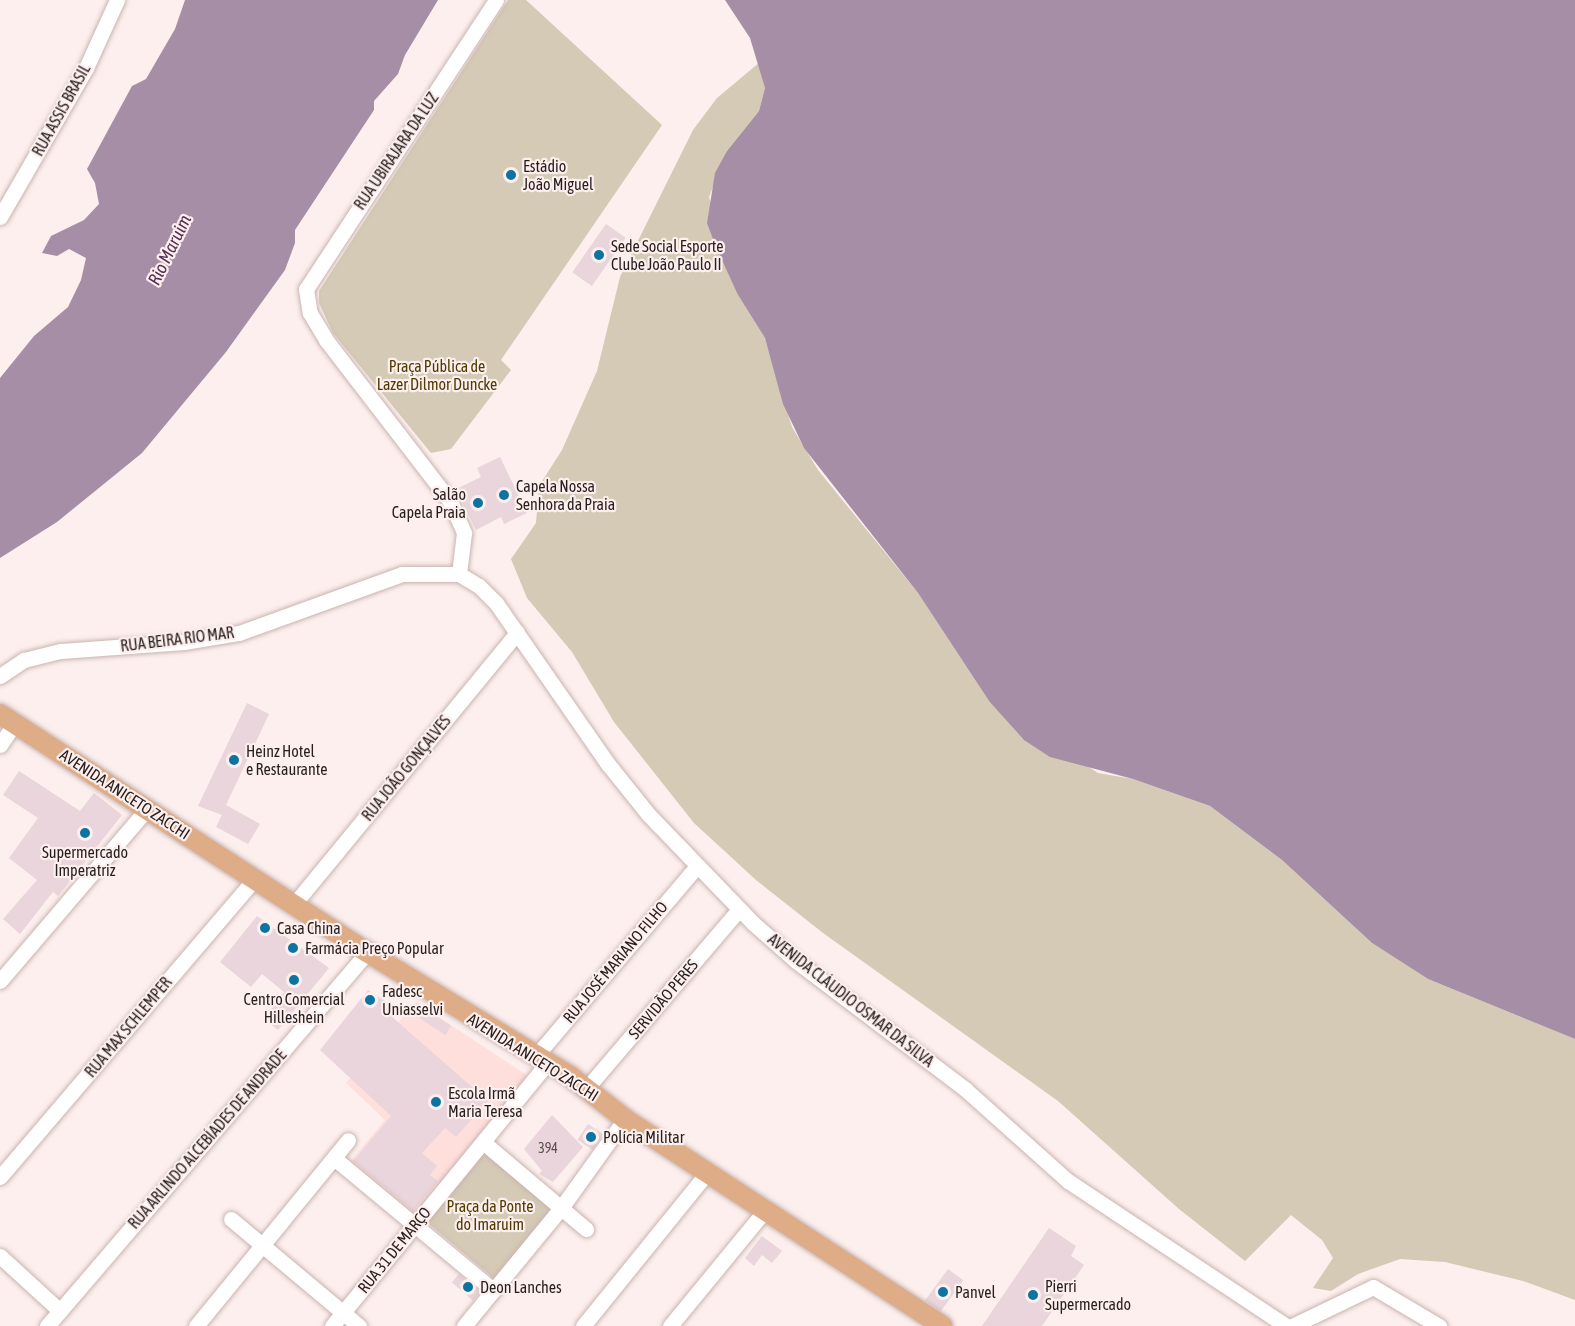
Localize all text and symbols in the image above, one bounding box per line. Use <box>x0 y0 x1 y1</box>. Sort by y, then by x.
street label: RUA ASSIS BRASIL <box>28 61 94 159</box>
street label: RUA UBIRAJARA DA LUZ <box>350 89 442 213</box>
place label: Estádio João Miguel <box>523 156 593 194</box>
marker: Estádio João Miguel <box>504 168 518 182</box>
water label: Rio Maruim <box>144 211 196 289</box>
place label: Sede Social Esporte Clube João Paulo II <box>611 236 723 274</box>
marker: Sede Social Esporte Clube João Paulo II <box>592 248 606 262</box>
park label: Praça Pública de Lazer Dilmor Duncke <box>377 356 497 394</box>
place label: Capela Nossa Senhora da Praia <box>516 476 615 514</box>
place label: Salão Capela Praia <box>392 484 466 522</box>
marker: Capela Nossa Senhora da Praia <box>497 488 511 502</box>
marker: Salão Capela Praia <box>471 496 485 510</box>
street label: RUA BEIRA RIO MAR <box>119 623 235 655</box>
street label: RUA JOÃO GONÇALVES <box>358 711 454 825</box>
place label: Heinz Hotel e Restaurante <box>246 741 327 779</box>
street label: AVENIDA ANICETO ZACCHI <box>57 745 193 843</box>
marker: Heinz Hotel e Restaurante <box>227 753 241 767</box>
marker: Supermercado Imperatriz <box>78 826 92 840</box>
place label: Supermercado Imperatriz <box>42 842 128 880</box>
street label: RUA JOSÉ MARIANO FILHO <box>559 897 671 1027</box>
place label: Casa China <box>277 918 341 938</box>
marker: Casa China <box>258 921 272 935</box>
street label: AVENIDA CLÁUDIO OSMAR DA SILVA <box>764 929 938 1071</box>
place label: Farmácia Preço Popular <box>305 938 444 958</box>
marker: Farmácia Preço Popular <box>286 941 300 955</box>
street label: SERVIDÃO PERES <box>624 955 702 1043</box>
street label: RUA MAX SCHLEMPER <box>80 973 176 1081</box>
marker: Centro Comercial Hilleshein <box>287 973 301 987</box>
place label: Fadesc Uniasselvi <box>382 981 443 1019</box>
place label: Centro Comercial Hilleshein <box>244 989 344 1027</box>
marker: Fadesc Uniasselvi <box>363 993 377 1007</box>
street label: AVENIDA ANICETO ZACCHI <box>464 1009 602 1105</box>
street label: RUA ARLINDO ALCEBÍADES DE ANDRADE <box>124 1045 290 1233</box>
place label: Escola Irmã Maria Teresa <box>448 1083 523 1121</box>
marker: Escola Irmã Maria Teresa <box>429 1095 443 1109</box>
place label: Polícia Militar <box>603 1127 684 1147</box>
marker: Polícia Militar <box>584 1130 598 1144</box>
house number: 394 <box>538 1140 558 1156</box>
park label: Praça da Ponte do Imaruim <box>446 1196 534 1234</box>
street label: RUA 31 DE MARÇO <box>353 1203 435 1297</box>
place label: Pierri Supermercado <box>1045 1276 1131 1314</box>
place label: Deon Lanches <box>480 1277 562 1297</box>
marker: Deon Lanches <box>461 1280 475 1294</box>
place label: Panvel <box>955 1282 996 1302</box>
marker: Panvel <box>936 1285 950 1299</box>
marker: Pierri Supermercado <box>1026 1288 1040 1302</box>

